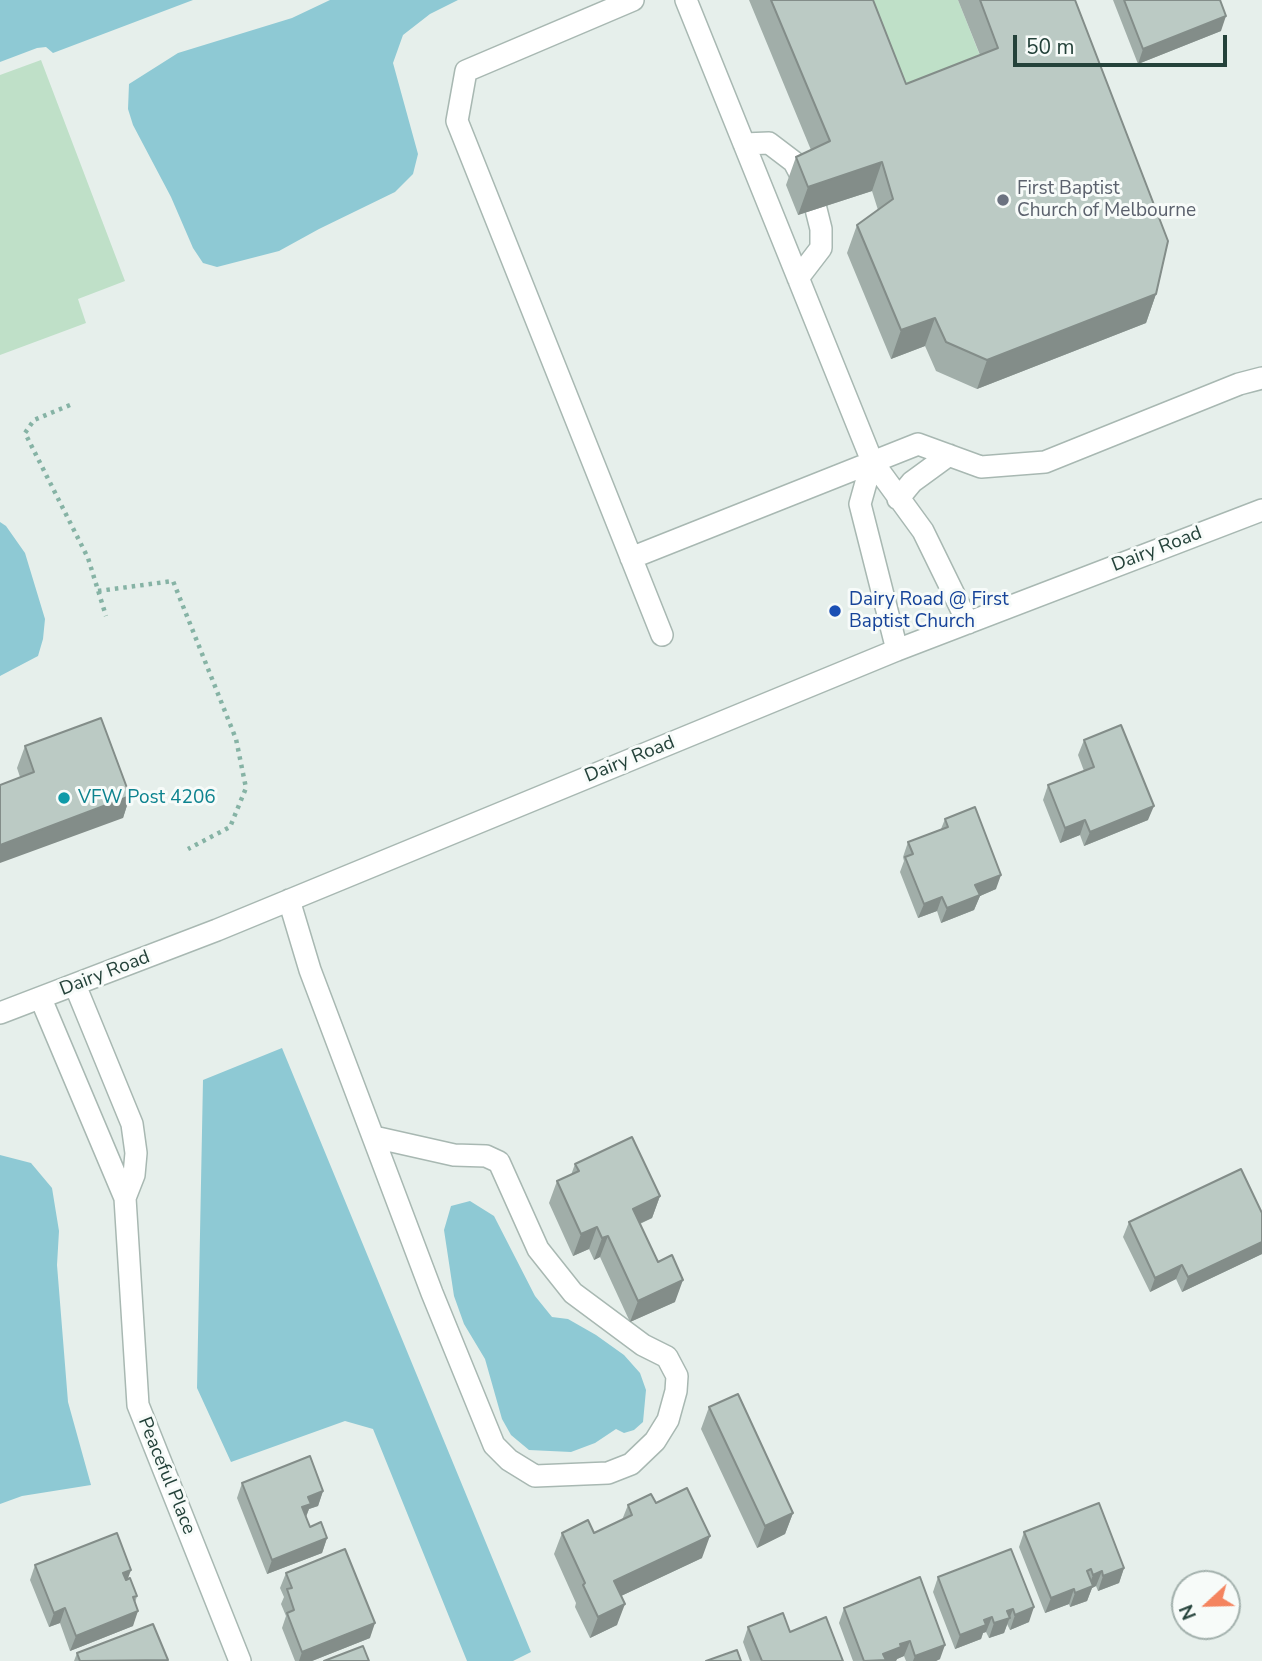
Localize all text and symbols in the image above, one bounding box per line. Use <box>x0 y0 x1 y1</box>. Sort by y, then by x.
scale bar <box>1017 21 1230 65</box>
text: 50 m <box>1026 33 1075 61</box>
place label: First Baptist Church of Melbourne <box>1017 178 1196 222</box>
marker: First Baptist Church of Melbourne <box>995 192 1011 208</box>
street label: Dairy Road <box>1109 522 1205 578</box>
place label: Dairy Road @ First Baptist Church <box>849 589 1009 633</box>
marker: Dairy Road @ First Baptist Church <box>827 603 843 619</box>
street label: Dairy Road <box>582 732 678 788</box>
place label: VFW Post 4206 <box>78 787 216 809</box>
marker: VFW Post 4206 <box>56 790 72 806</box>
street label: Dairy Road <box>57 946 153 1002</box>
street label: Peaceful Place <box>132 1414 200 1538</box>
north arrow <box>1171 1570 1241 1640</box>
text: N <box>1174 1601 1203 1624</box>

